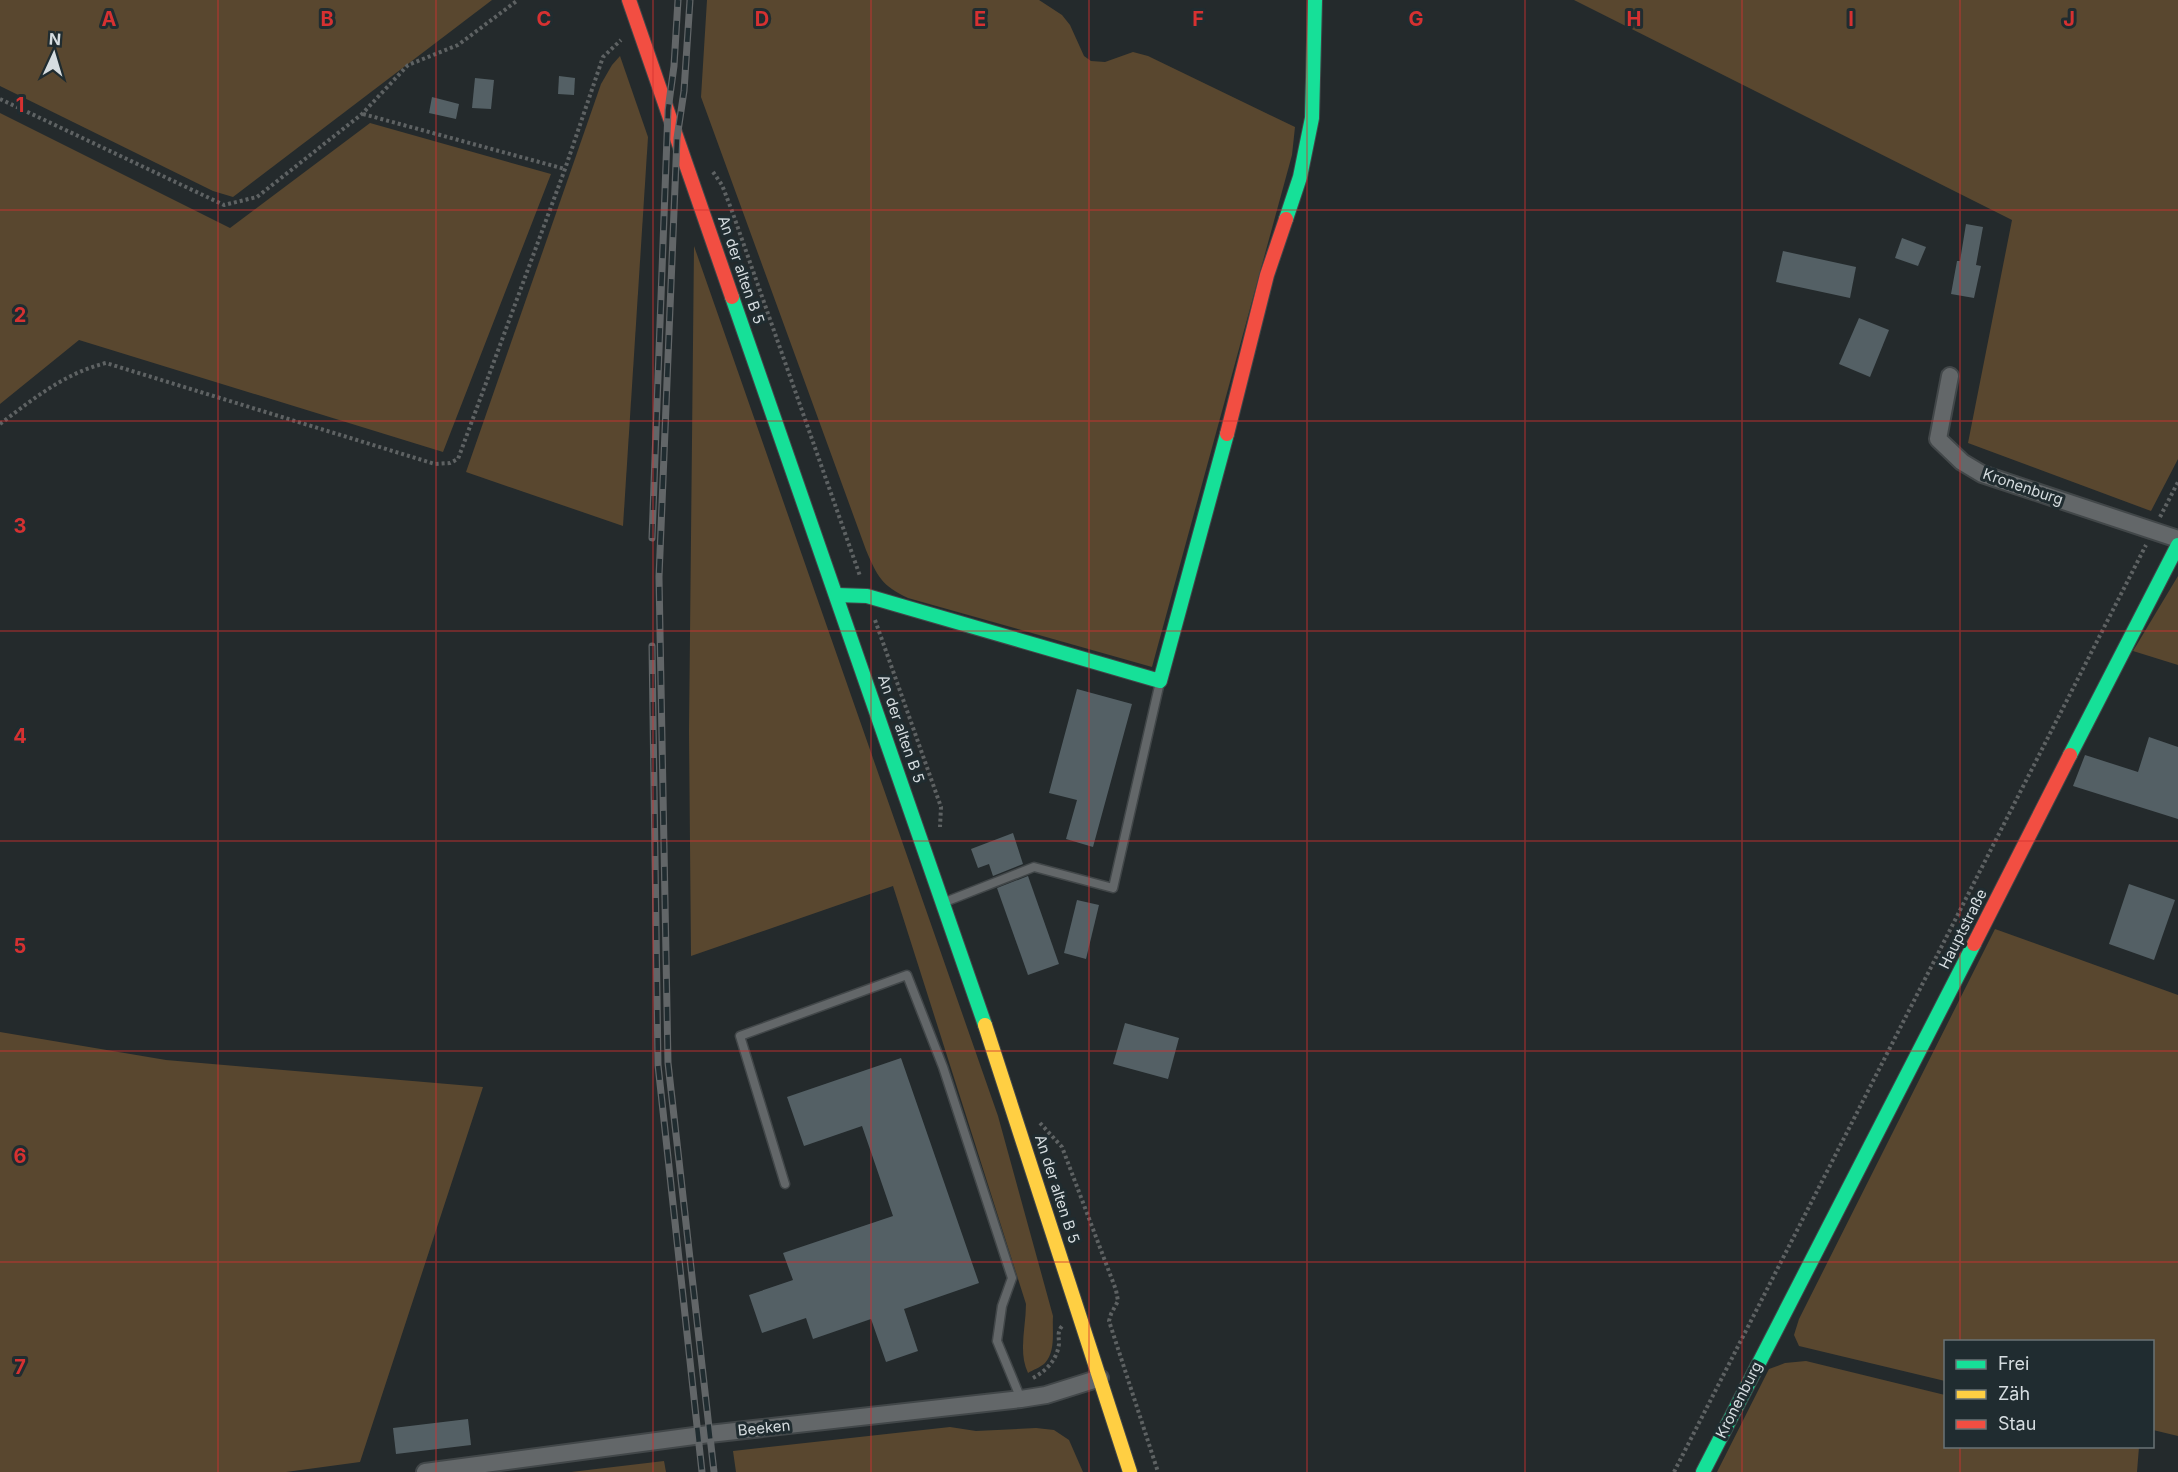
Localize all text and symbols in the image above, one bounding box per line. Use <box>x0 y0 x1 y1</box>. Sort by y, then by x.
text: A <box>102 7 117 31</box>
text: B <box>320 7 334 31</box>
text: C <box>537 7 551 31</box>
text: D <box>755 7 769 31</box>
text: E <box>974 7 986 31</box>
text: F <box>1192 7 1204 31</box>
text: G <box>1408 7 1424 31</box>
text: H <box>1627 7 1641 31</box>
text: I <box>1848 7 1854 31</box>
text: J <box>2063 7 2075 31</box>
north arrow <box>24 24 84 84</box>
text: N <box>48 29 62 49</box>
text: 1 <box>16 93 24 117</box>
street label: An der alten B 5 <box>714 213 769 326</box>
text: 2 <box>14 303 26 327</box>
street label: Kronenburg <box>1981 464 2066 509</box>
text: 3 <box>14 514 26 538</box>
street label: An der alten B 5 <box>874 672 929 785</box>
text: 4 <box>13 724 27 748</box>
street label: Hauptstraße <box>1934 886 1991 972</box>
text: 5 <box>14 934 26 958</box>
street label: An der alten B 5 <box>1031 1132 1084 1246</box>
text: 6 <box>14 1144 27 1168</box>
legend <box>1944 1340 2154 1448</box>
text: Frei <box>1998 1353 2029 1374</box>
text: 7 <box>14 1355 26 1379</box>
street label: Kronenburg <box>1711 1358 1766 1441</box>
text: Zäh <box>1998 1383 2030 1404</box>
text: Stau <box>1998 1413 2036 1434</box>
street label: Beeken <box>737 1415 791 1440</box>

